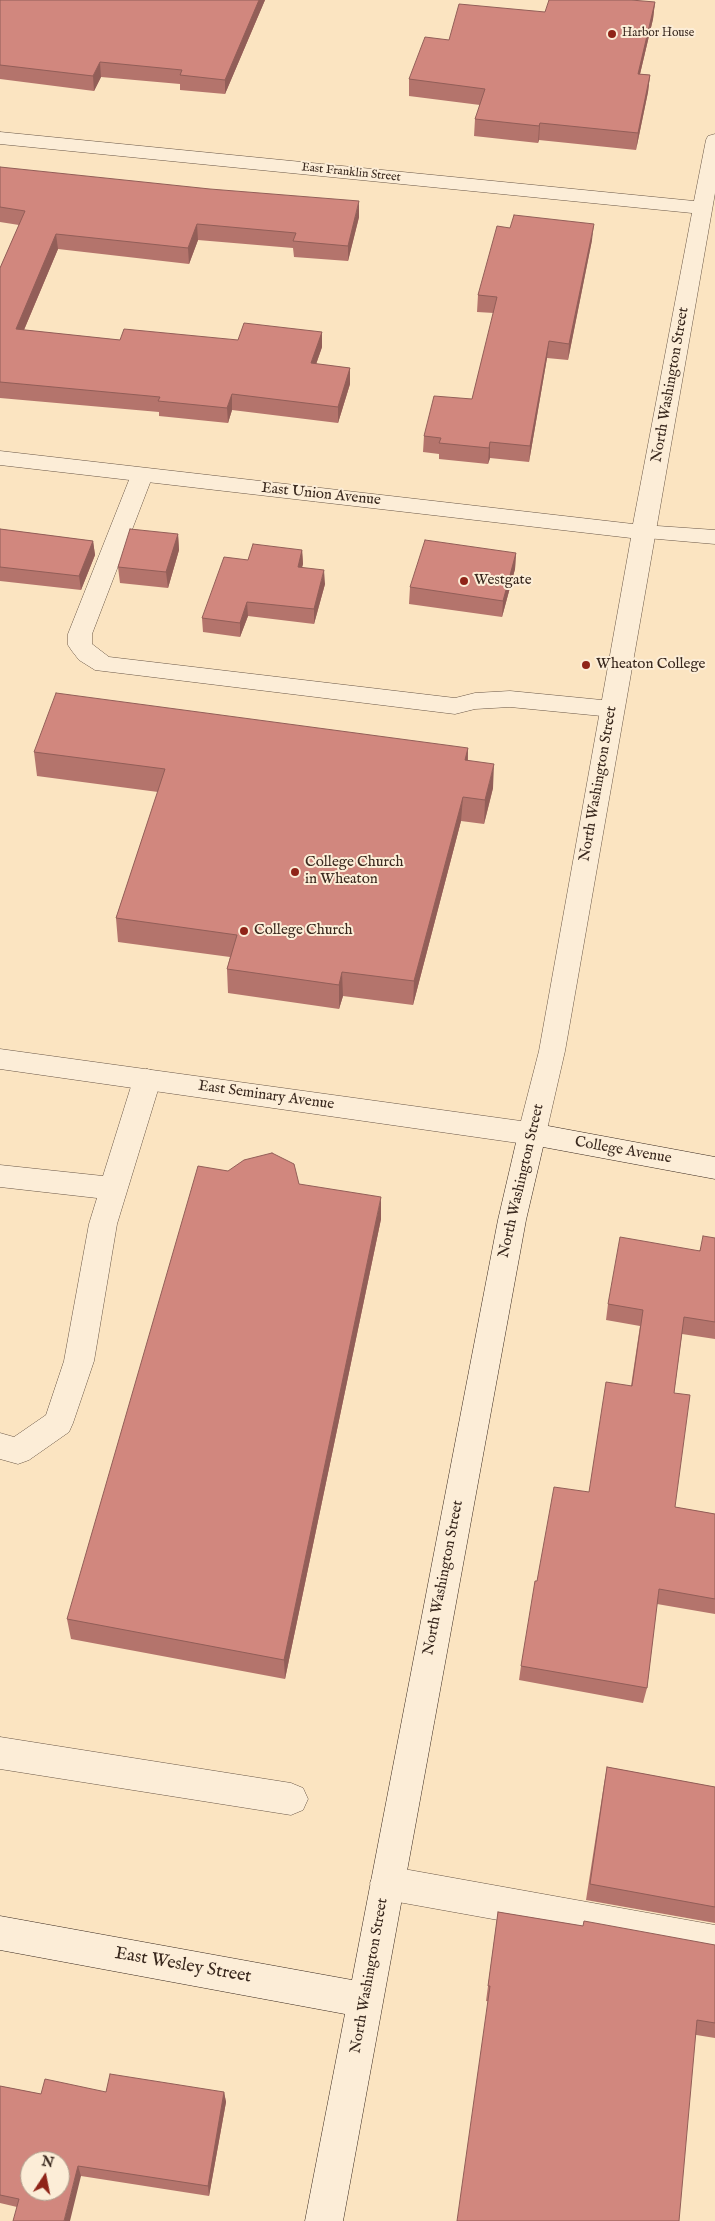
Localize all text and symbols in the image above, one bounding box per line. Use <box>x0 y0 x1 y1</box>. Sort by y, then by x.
place label: Harbor House <box>622 27 694 41</box>
marker: Harbor House <box>606 28 618 40</box>
street label: East Franklin Street <box>301 161 401 185</box>
street label: North Washington Street <box>648 306 694 464</box>
street label: East Union Avenue <box>260 480 382 510</box>
place label: Westgate <box>474 572 532 590</box>
marker: Westgate <box>458 575 470 587</box>
place label: Wheaton College <box>596 656 705 674</box>
marker: Wheaton College <box>580 659 592 671</box>
street label: North Washington Street <box>576 705 622 863</box>
place label: College Church in Wheaton <box>305 854 403 889</box>
marker: College Church in Wheaton <box>289 866 301 878</box>
place label: College Church <box>254 922 352 940</box>
marker: College Church <box>238 925 250 937</box>
street label: East Seminary Avenue <box>197 1078 335 1114</box>
street label: North Washington Street <box>496 1102 548 1260</box>
street label: College Avenue <box>573 1134 673 1168</box>
street label: North Washington Street <box>420 1499 468 1657</box>
street label: North Washington Street <box>347 1897 393 2055</box>
street label: East Wesley Street <box>113 1943 253 1989</box>
north arrow <box>20 2151 70 2201</box>
text: N <box>40 2152 55 2172</box>

